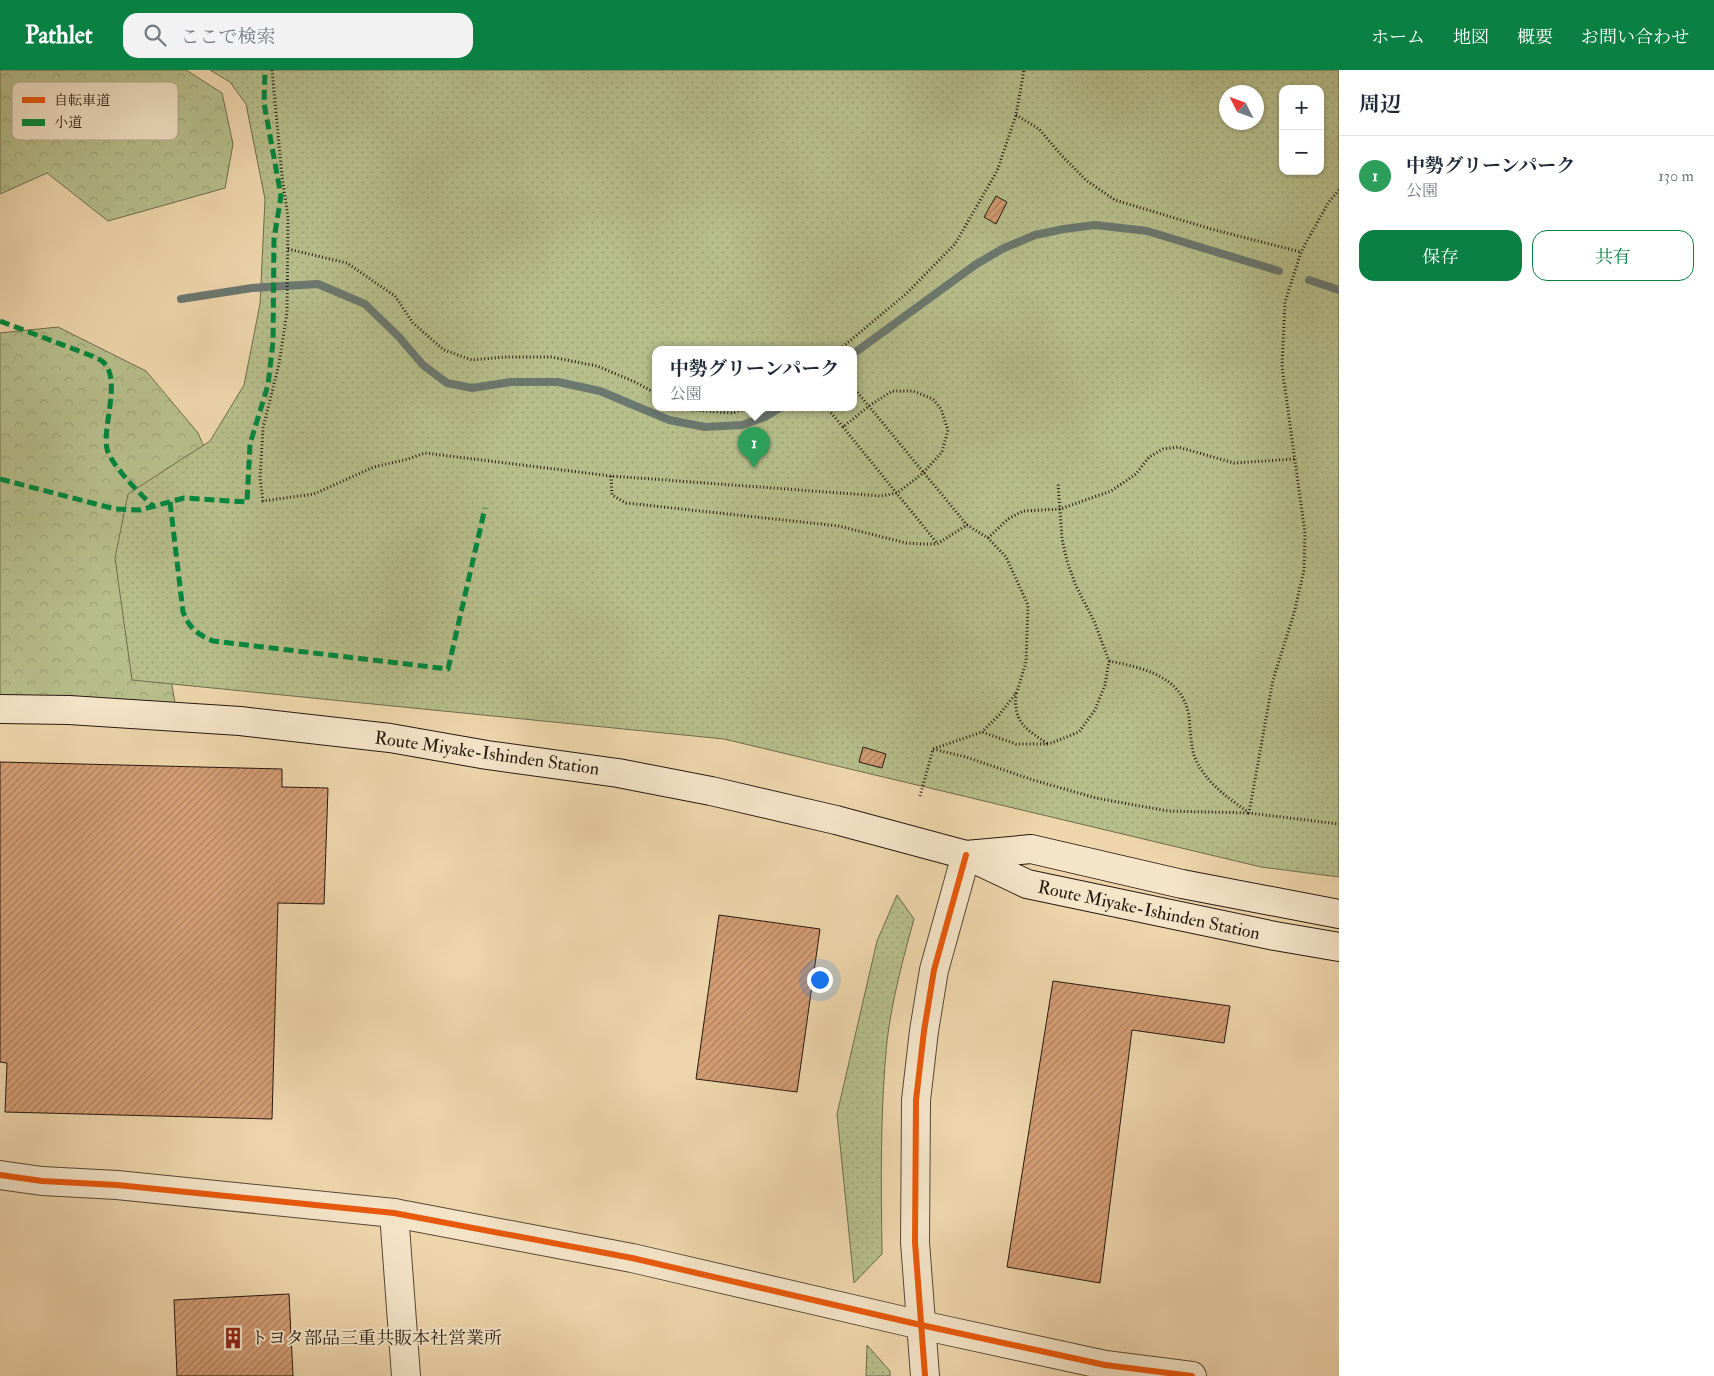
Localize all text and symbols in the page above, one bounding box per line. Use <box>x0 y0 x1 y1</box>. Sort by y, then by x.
search box <box>123 13 473 58</box>
text: Pathlet <box>25 20 93 51</box>
icon: search <box>141 21 169 49</box>
text: ここで検索 <box>181 25 276 49</box>
text: ホーム <box>1371 26 1425 49</box>
text: 地図 <box>1453 26 1489 49</box>
text: 概要 <box>1517 26 1553 49</box>
text: お問い合わせ <box>1581 26 1689 49</box>
legend <box>12 82 178 140</box>
north arrow <box>1219 85 1264 130</box>
map controls <box>1279 85 1324 175</box>
button: + <box>1279 85 1324 130</box>
text: 周辺 <box>1359 91 1401 118</box>
text: 自転車道 <box>54 92 110 109</box>
text: 小道 <box>54 114 82 131</box>
button: − <box>1279 130 1324 175</box>
text: 中勢グリーンパーク <box>1406 154 1575 178</box>
text: 1 <box>1372 166 1378 186</box>
text: 130 m <box>1658 166 1694 186</box>
text: 公園 <box>1406 181 1438 201</box>
button: 保存 <box>1359 230 1522 281</box>
button: 共有 <box>1532 230 1694 281</box>
popup <box>652 346 857 411</box>
text: 中勢グリーンパーク <box>670 357 839 381</box>
text: 公園 <box>670 384 702 404</box>
pin: 1 <box>738 427 770 468</box>
street label: Route Miyake-Ishinden Station <box>373 726 601 781</box>
street label: Route Miyake-Ishinden Station <box>1036 876 1262 945</box>
your location <box>807 967 833 993</box>
building icon: トヨタ部品三重共販本社営業所 <box>220 1325 246 1351</box>
place label: トヨタ部品三重共販本社営業所 <box>250 1327 502 1350</box>

